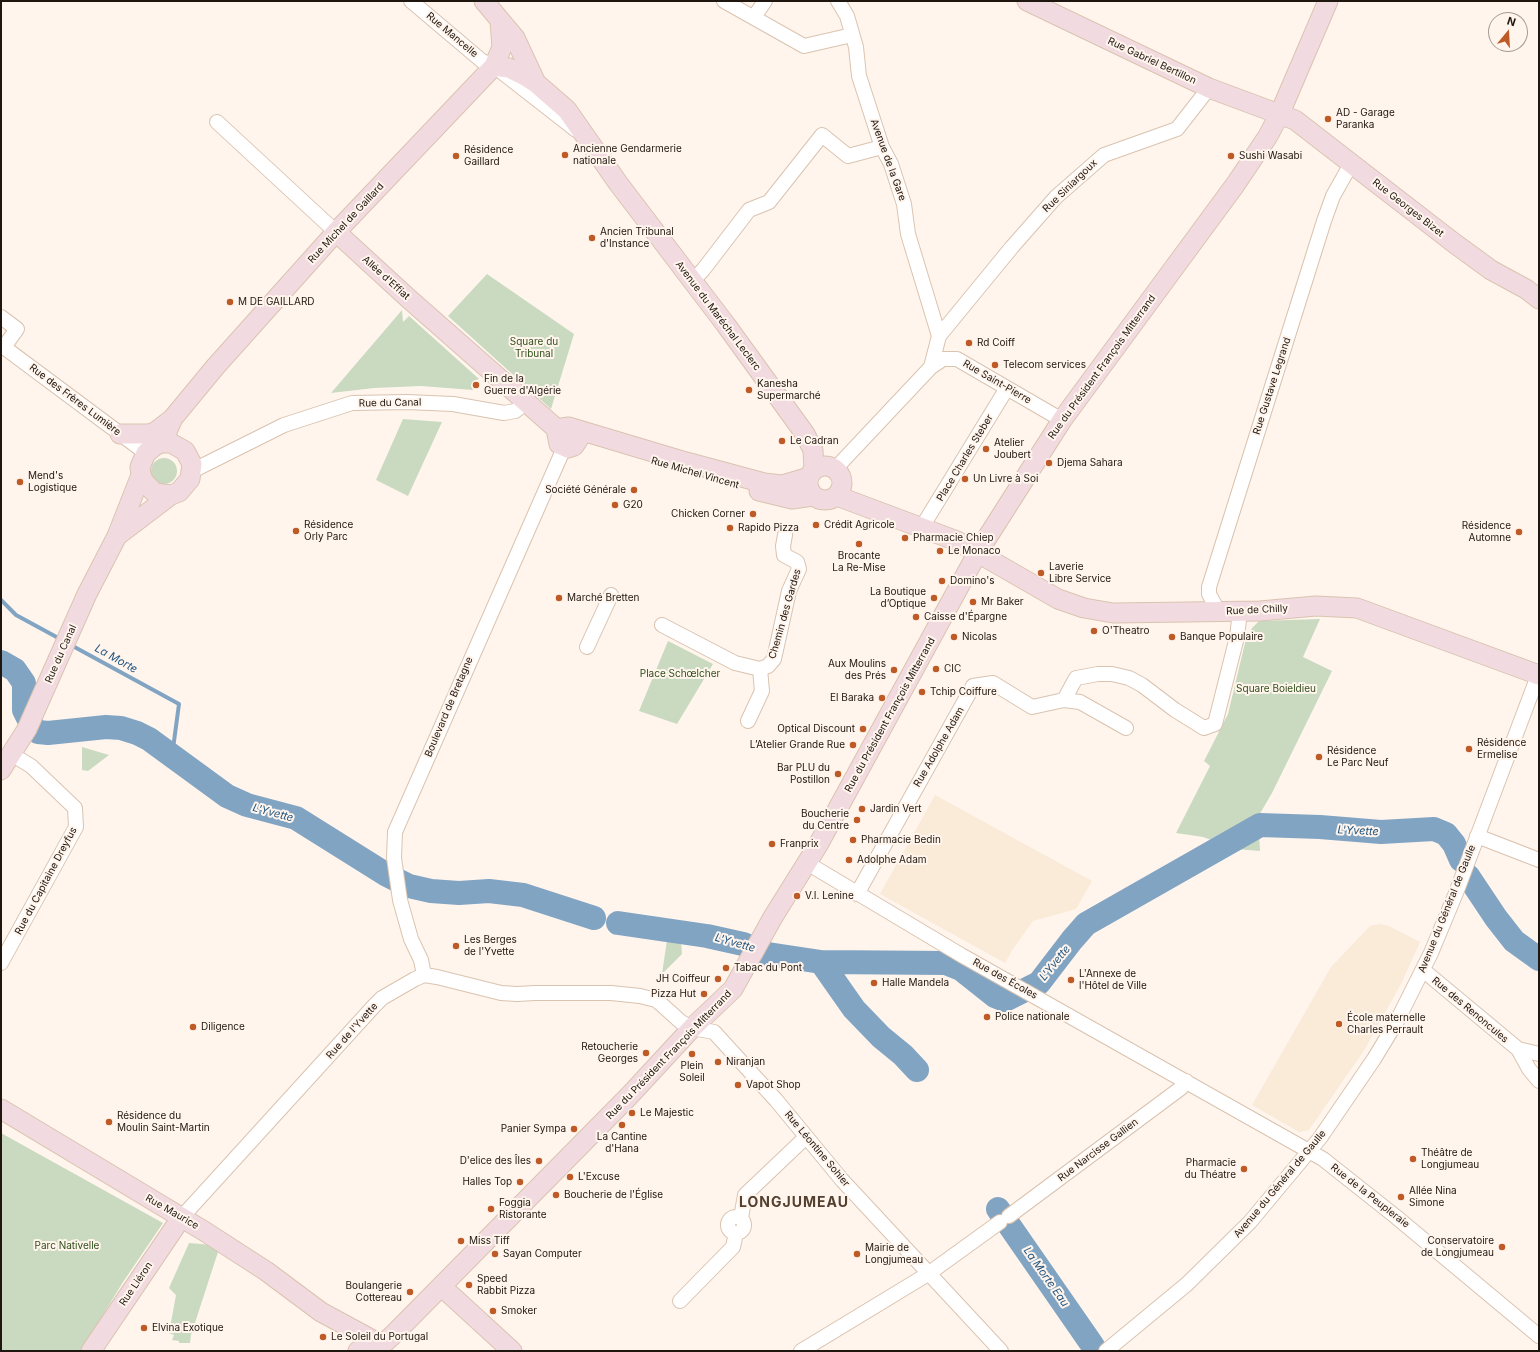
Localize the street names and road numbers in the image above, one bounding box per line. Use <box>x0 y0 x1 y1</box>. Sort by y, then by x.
street label: Rue Mancelle <box>424 10 480 60</box>
street label: Rue Gabriel Bertillon <box>1106 35 1198 87</box>
street label: Avenue de la Gare <box>868 118 908 202</box>
street label: Rue Siniargoux <box>1040 157 1100 215</box>
street label: Rue Georges Bizet <box>1370 176 1446 240</box>
street label: Rue Michel de Gaillard <box>306 180 386 266</box>
street label: Allée d'Effiat <box>360 254 412 302</box>
street label: Avenue du Maréchal Leclerc <box>673 259 763 373</box>
street label: Rue du Président François Mitterrand <box>1046 293 1158 441</box>
street label: Rue Gustave Legrand <box>1251 336 1293 436</box>
street label: Rue Saint-Pierre <box>961 358 1033 406</box>
street label: Rue des Frères Lumière <box>27 362 123 438</box>
street label: Rue du Canal <box>359 396 421 410</box>
street label: Place Charles Steber <box>934 412 996 504</box>
street label: Rue Michel Vincent <box>650 455 740 491</box>
street label: Chemin des Gardes <box>766 568 804 660</box>
street label: Rue de Chilly <box>1226 602 1288 618</box>
street label: Rue du Canal <box>43 623 79 685</box>
street label: Rue du Président François Mitterrand <box>842 635 938 795</box>
street label: Boulevard de Bretagne <box>422 655 476 759</box>
street label: Rue Adolphe Adam <box>911 705 967 789</box>
street label: Rue du Capitaine Dreyfus <box>12 825 80 937</box>
street label: Avenue du Général de Gaulle <box>1416 843 1478 975</box>
street label: Rue des Écoles <box>970 956 1040 1002</box>
street label: Rue des Renoncules <box>1429 975 1511 1045</box>
street label: Rue du Président François Mitterrand <box>604 988 734 1122</box>
street label: Rue de l'Yvette <box>324 1001 380 1061</box>
street label: Rue Léontine Sohier <box>782 1109 852 1189</box>
street label: Rue Narcisse Gallien <box>1056 1116 1140 1184</box>
street label: Avenue du Général de Gaulle <box>1231 1128 1329 1240</box>
street label: Rue de la Peupleraie <box>1328 1162 1412 1230</box>
street label: Rue Maurice <box>143 1192 201 1232</box>
street label: Rue Liéron <box>117 1260 155 1308</box>

